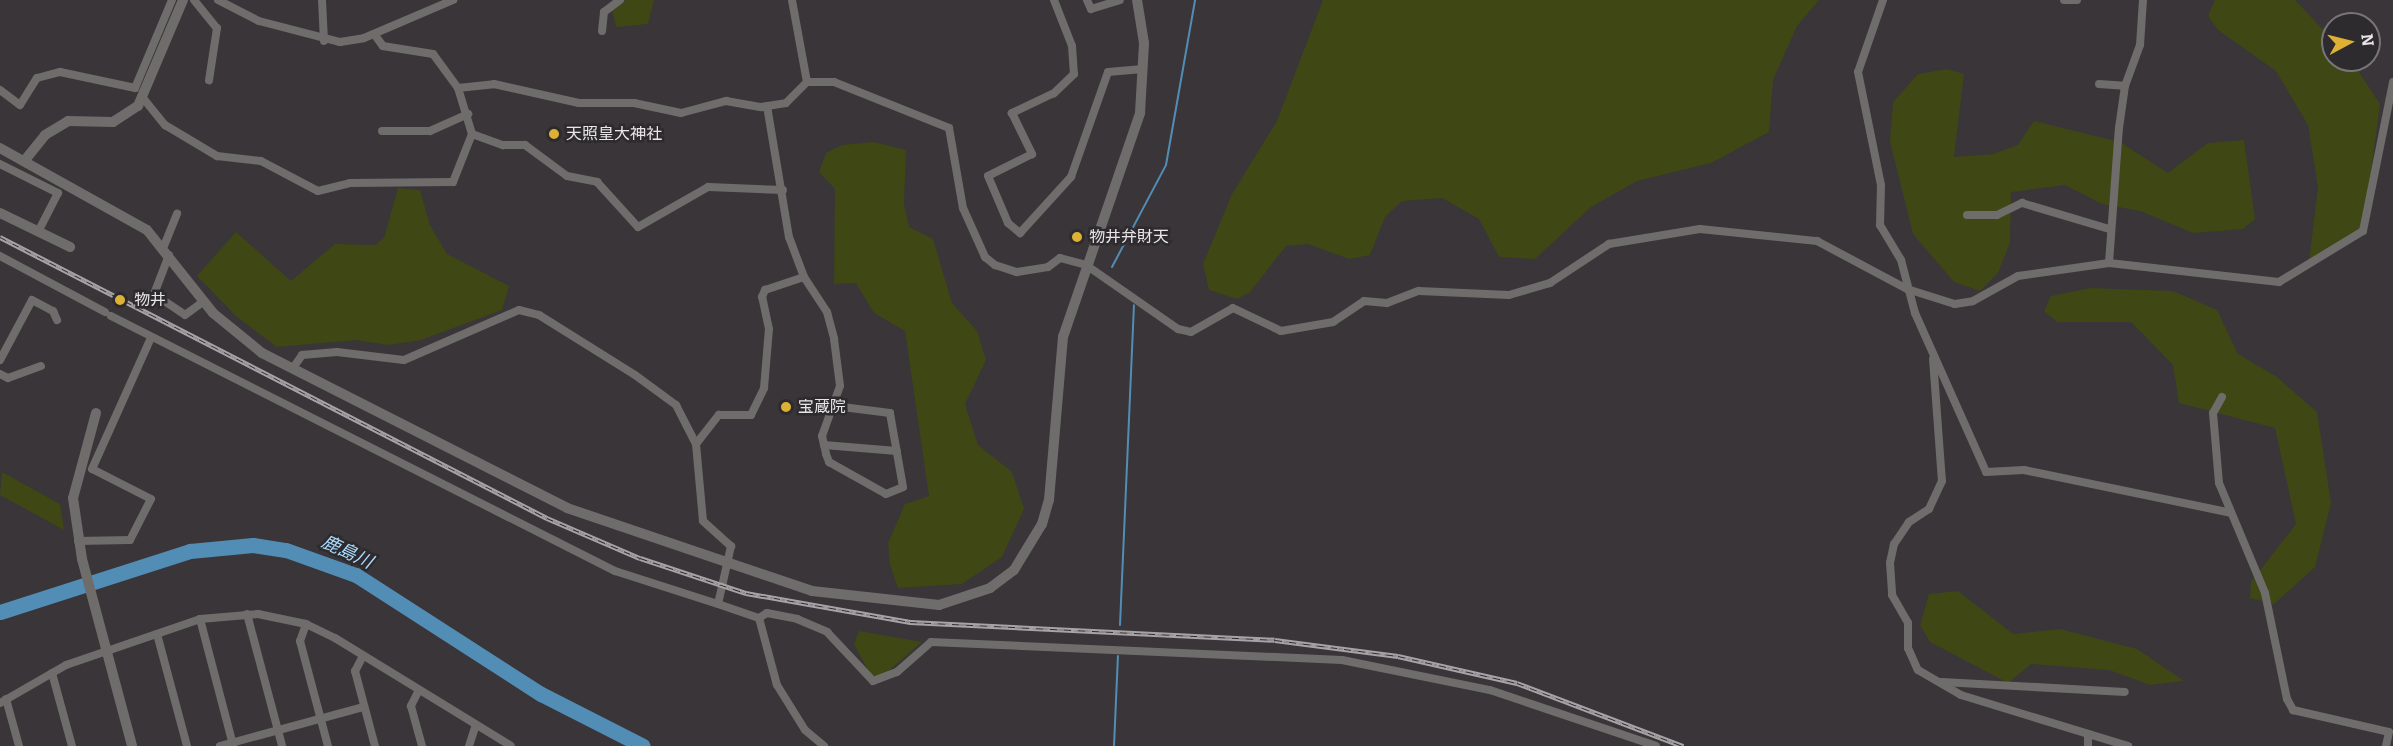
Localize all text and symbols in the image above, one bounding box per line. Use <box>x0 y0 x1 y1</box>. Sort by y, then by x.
north arrow <box>2321 12 2381 72</box>
text: N <box>2357 33 2378 47</box>
place label: 天照皇大神社 <box>566 124 662 144</box>
marker: 天照皇大神社 <box>547 127 561 141</box>
place label: 物井弁財天 <box>1089 227 1169 247</box>
marker: 物井弁財天 <box>1070 230 1084 244</box>
place label: 物井 <box>134 290 166 310</box>
marker: 物井 <box>111 291 129 309</box>
place label: 宝蔵院 <box>798 397 846 417</box>
marker: 宝蔵院 <box>779 400 793 414</box>
water label: 鹿島川 <box>318 531 376 573</box>

